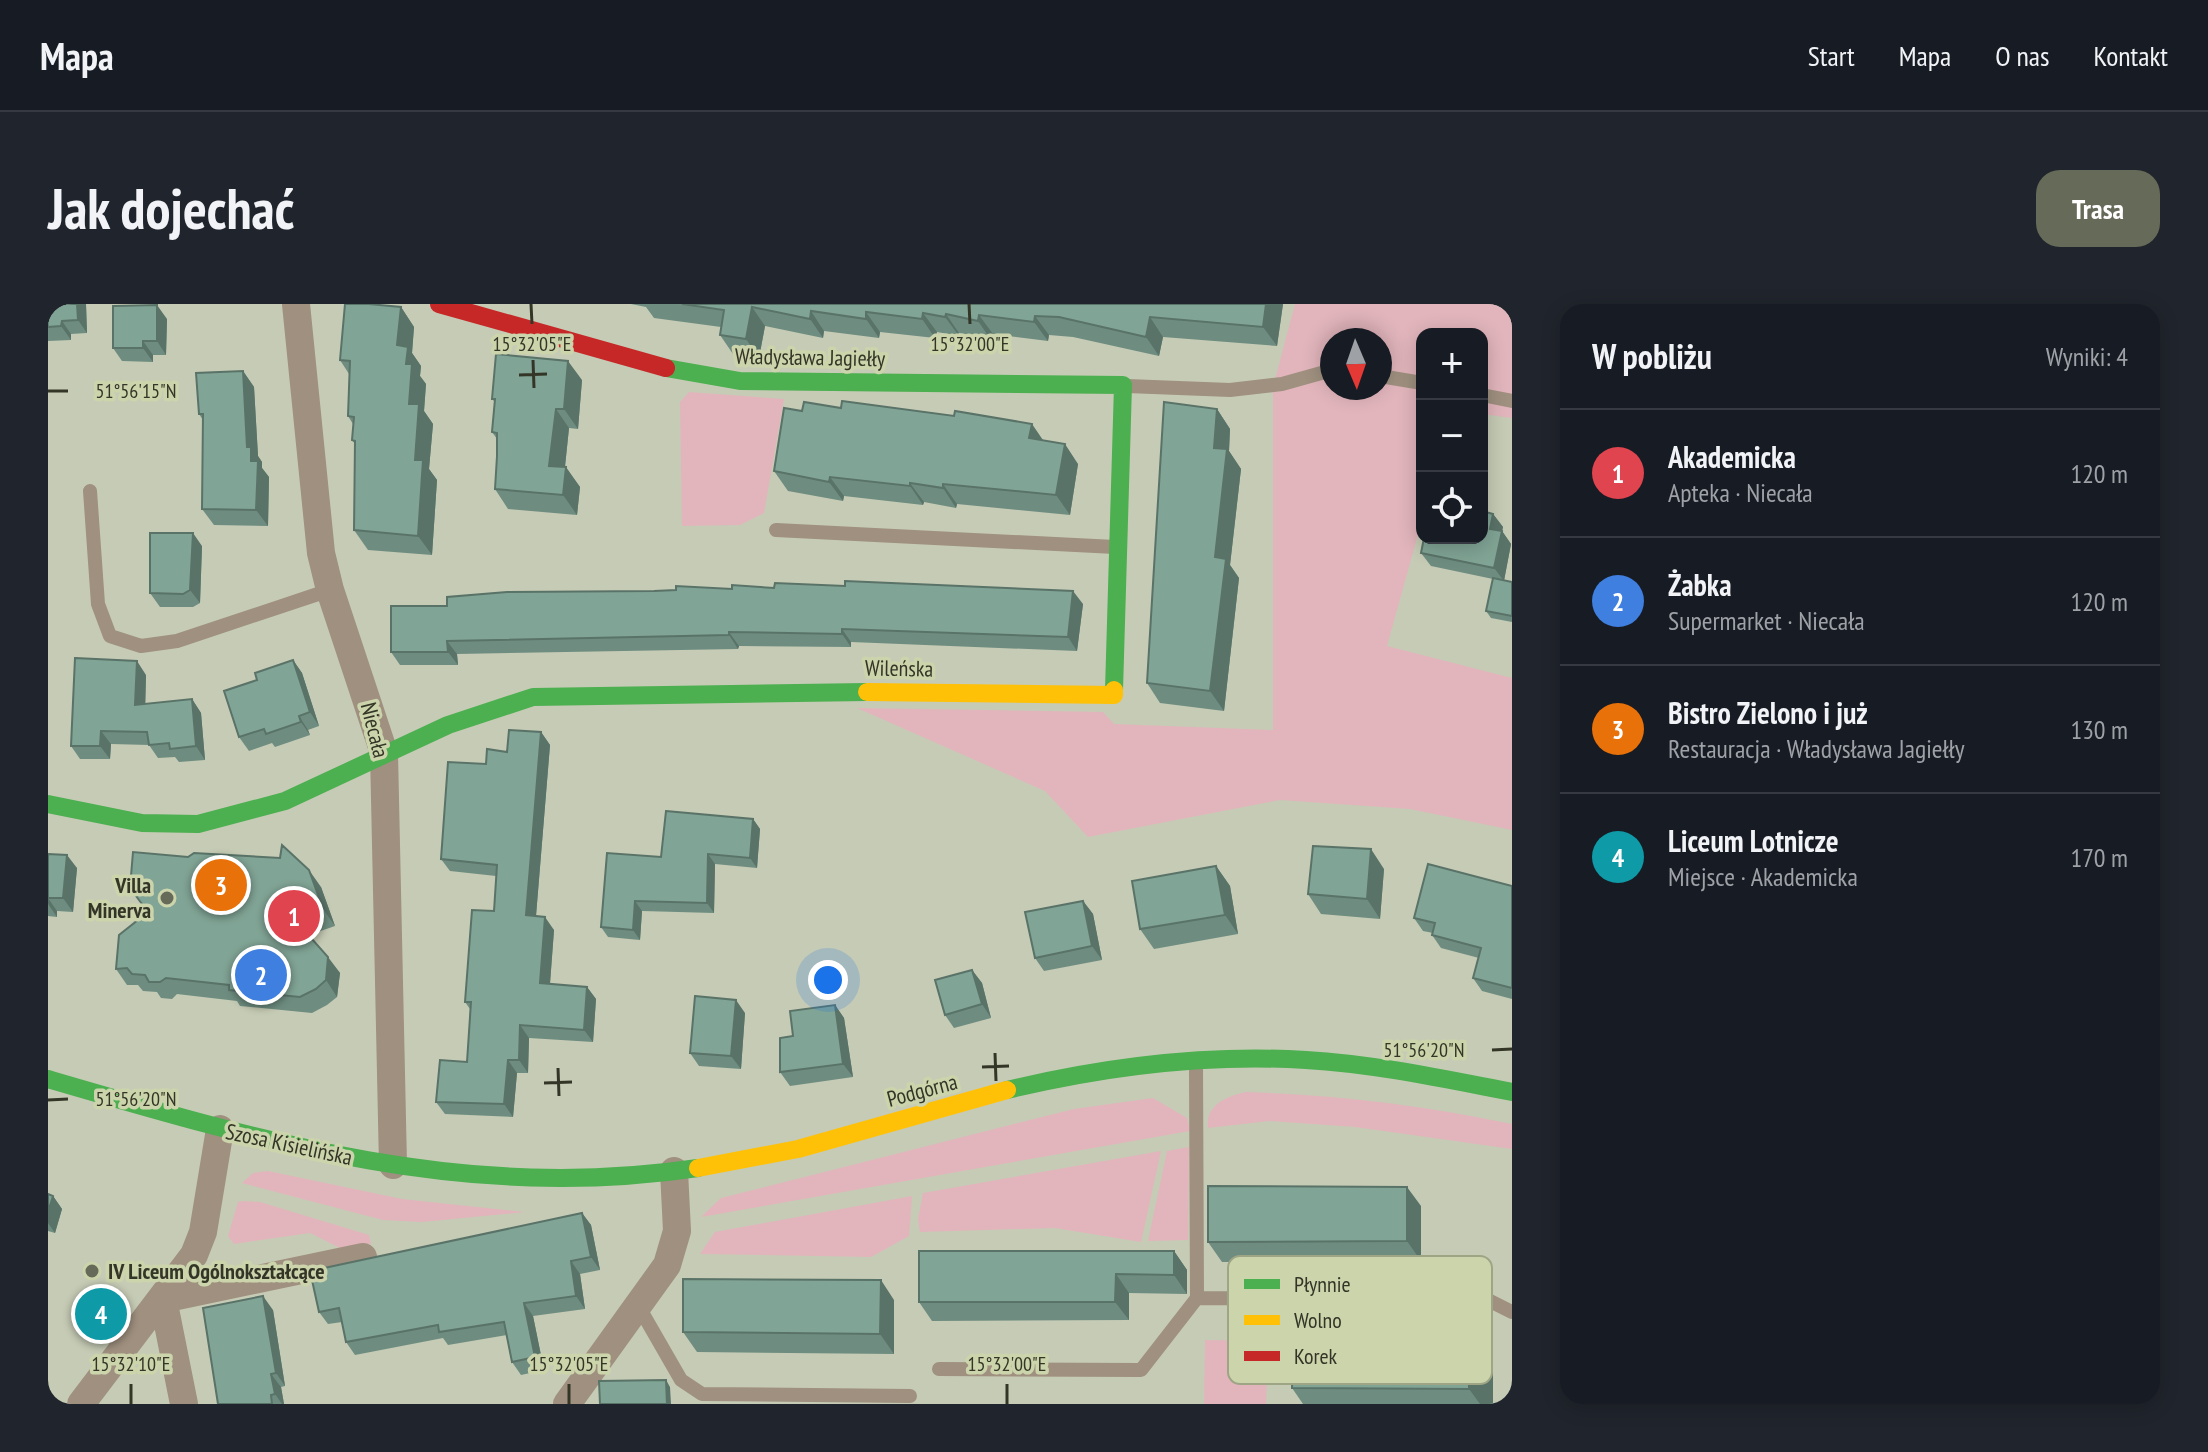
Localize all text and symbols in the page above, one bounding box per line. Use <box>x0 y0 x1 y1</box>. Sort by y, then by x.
text: Mapa <box>40 31 114 80</box>
text: Start <box>1808 37 1855 74</box>
text: Mapa <box>1899 37 1951 74</box>
text: O nas <box>1995 37 2049 74</box>
text: Kontakt <box>2093 37 2168 74</box>
button: Trasa <box>2036 170 2160 247</box>
text: Jak dojechać <box>48 172 294 244</box>
north arrow <box>1320 328 1392 400</box>
map controls <box>1416 328 1488 544</box>
button: + <box>1416 328 1488 400</box>
text: 15°32'05"E <box>493 331 571 357</box>
text: 15°32'00"E <box>931 331 1009 357</box>
text: W pobliżu <box>1592 334 1712 378</box>
text: Wyniki: 4 <box>2046 340 2128 373</box>
street label: Władysława Jagiełły <box>735 342 886 372</box>
text: 51°56'15"N <box>96 378 176 404</box>
button: − <box>1416 400 1488 472</box>
text: Akademicka <box>1668 437 1796 476</box>
text: 1 <box>1612 457 1624 490</box>
text: 120 m <box>2070 457 2128 490</box>
button: locate <box>1416 472 1488 544</box>
text: Apteka · Niecała <box>1668 476 1813 509</box>
text: Żabka <box>1668 565 1732 604</box>
text: 2 <box>1612 585 1624 618</box>
text: 120 m <box>2070 585 2128 618</box>
text: Supermarket · Niecała <box>1668 604 1865 637</box>
street label: Wileńska <box>865 653 933 683</box>
text: Bistro Zielono i już <box>1668 693 1868 732</box>
street label: Niecała <box>355 699 395 761</box>
text: 3 <box>1612 713 1624 746</box>
text: 130 m <box>2070 713 2128 746</box>
text: Restauracja · Władysława Jagiełły <box>1668 732 1964 765</box>
text: Liceum Lotnicze <box>1668 821 1839 860</box>
text: 4 <box>1612 841 1624 874</box>
text: 170 m <box>2070 841 2128 874</box>
pin: 3 <box>195 855 247 915</box>
text: Miejsce · Akademicka <box>1668 860 1858 893</box>
place label: Villa Minerva <box>88 871 151 924</box>
pin: 1 <box>268 886 320 946</box>
marker: Villa Minerva <box>158 889 176 907</box>
pin: 2 <box>235 945 287 1005</box>
your location <box>808 960 848 1000</box>
text: 51°56'20"N <box>1384 1037 1464 1063</box>
street label: Podgórna <box>884 1067 960 1113</box>
text: 51°56'20"N <box>96 1086 176 1112</box>
street label: Szosa Kisielińska <box>223 1117 355 1171</box>
legend <box>1228 1256 1492 1384</box>
place label: IV Liceum Ogólnokształcące <box>108 1257 325 1285</box>
marker: IV Liceum Ogólnokształcące <box>83 1262 101 1280</box>
text: Płynnie <box>1294 1270 1351 1298</box>
pin: 4 <box>75 1284 127 1344</box>
text: Wolno <box>1294 1306 1342 1334</box>
text: Korek <box>1294 1342 1338 1370</box>
text: 15°32'10"E <box>92 1351 170 1377</box>
text: 15°32'05"E <box>530 1351 608 1377</box>
text: 15°32'00"E <box>968 1351 1046 1377</box>

